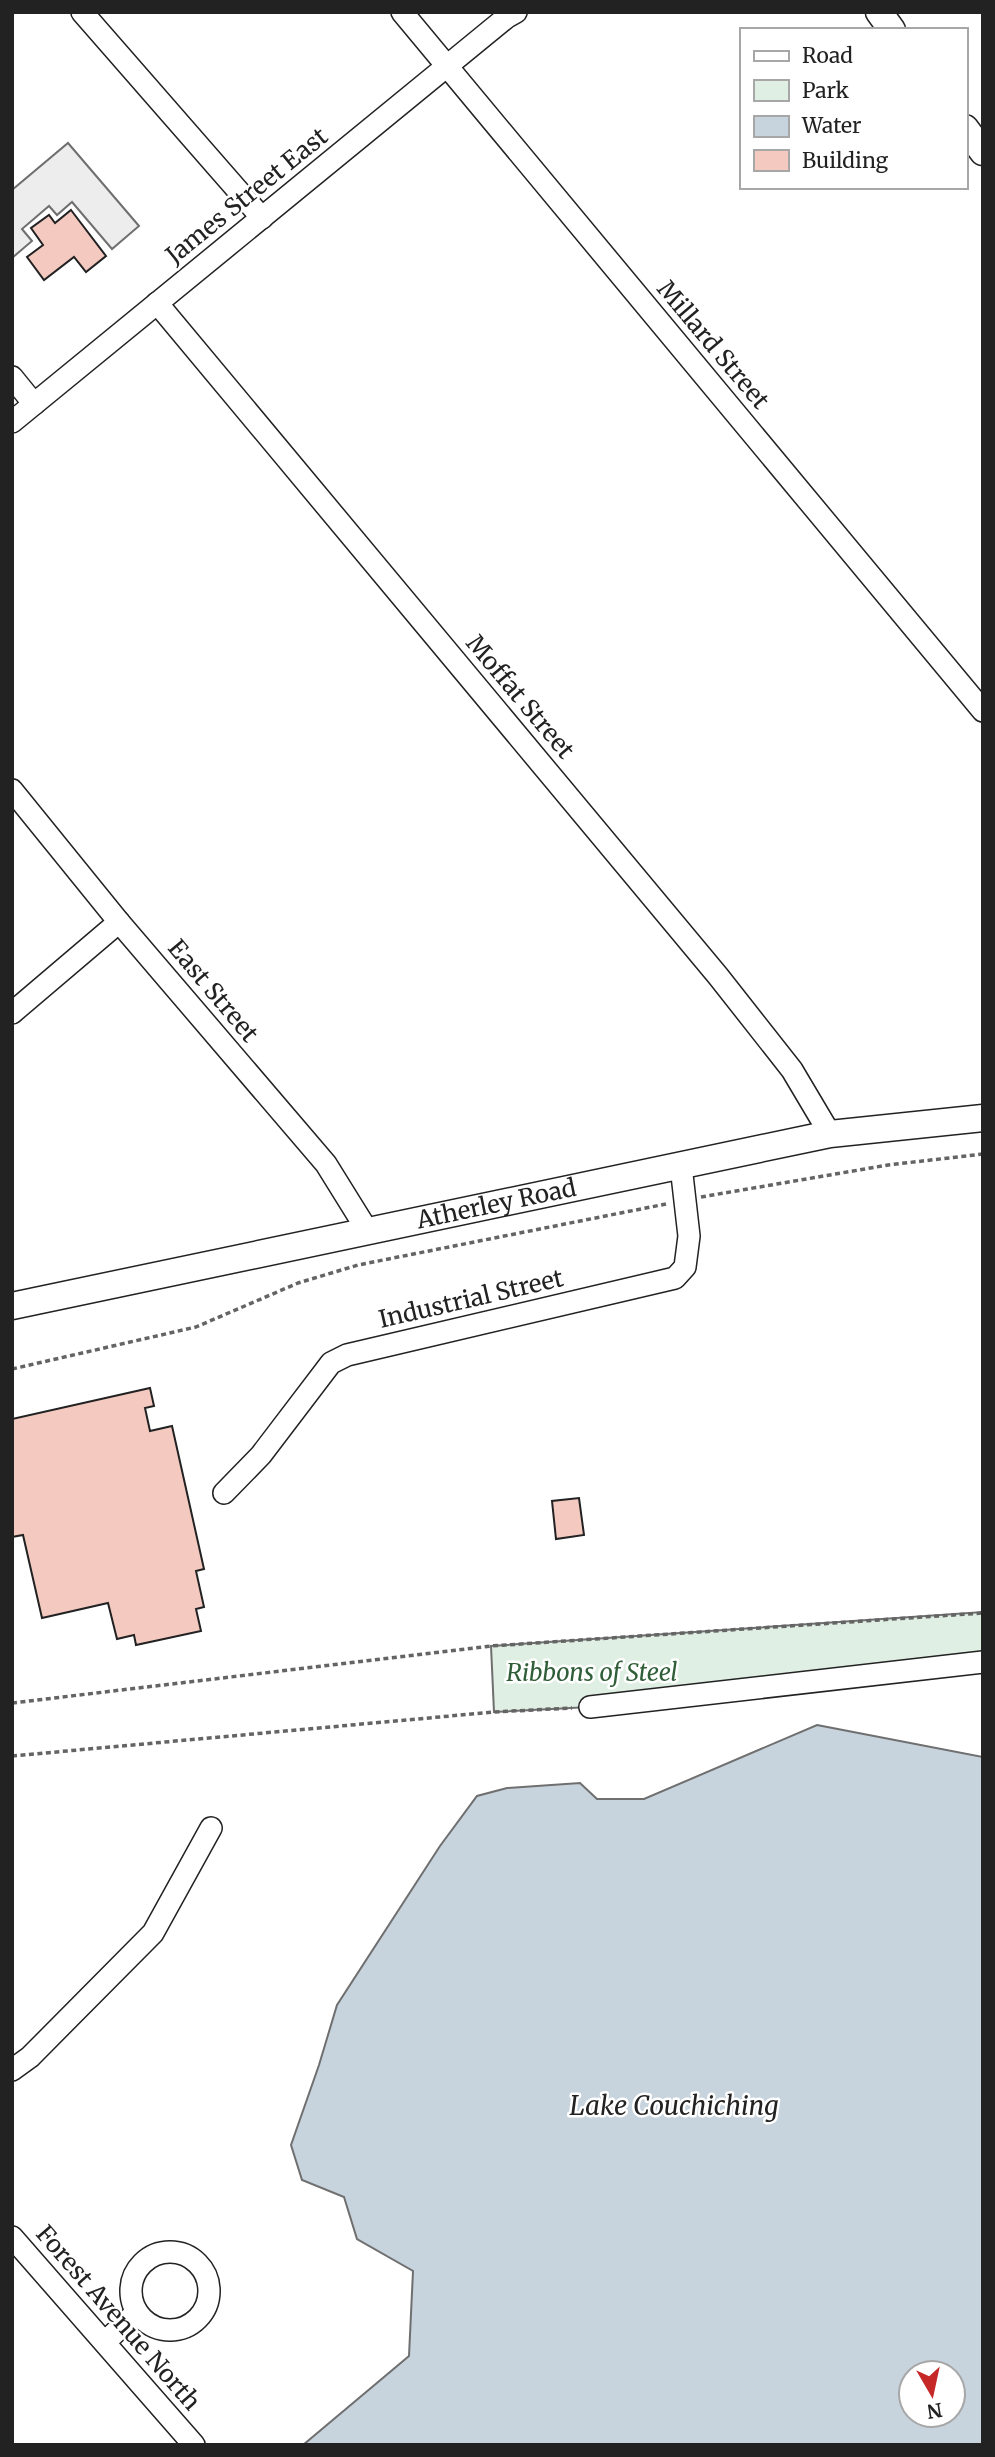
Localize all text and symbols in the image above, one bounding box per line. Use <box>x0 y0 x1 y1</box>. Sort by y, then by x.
legend <box>740 28 967 189</box>
text: Road <box>802 42 853 69</box>
text: Park <box>802 77 849 104</box>
text: Water <box>801 112 861 139</box>
street label: James Street East <box>159 120 334 271</box>
text: Building <box>802 147 889 174</box>
street label: Millard Street <box>651 274 776 416</box>
street label: Moffat Street <box>460 628 582 765</box>
street label: East Street <box>162 933 266 1049</box>
street label: Atherley Road <box>413 1172 579 1236</box>
street label: Industrial Street <box>376 1262 567 1335</box>
park label: Ribbons of Steel <box>506 1657 678 1688</box>
water label: Lake Couchiching <box>569 2089 779 2122</box>
street label: Forest Avenue North <box>29 2219 207 2417</box>
north arrow <box>897 2359 967 2429</box>
text: N <box>925 2398 944 2424</box>

